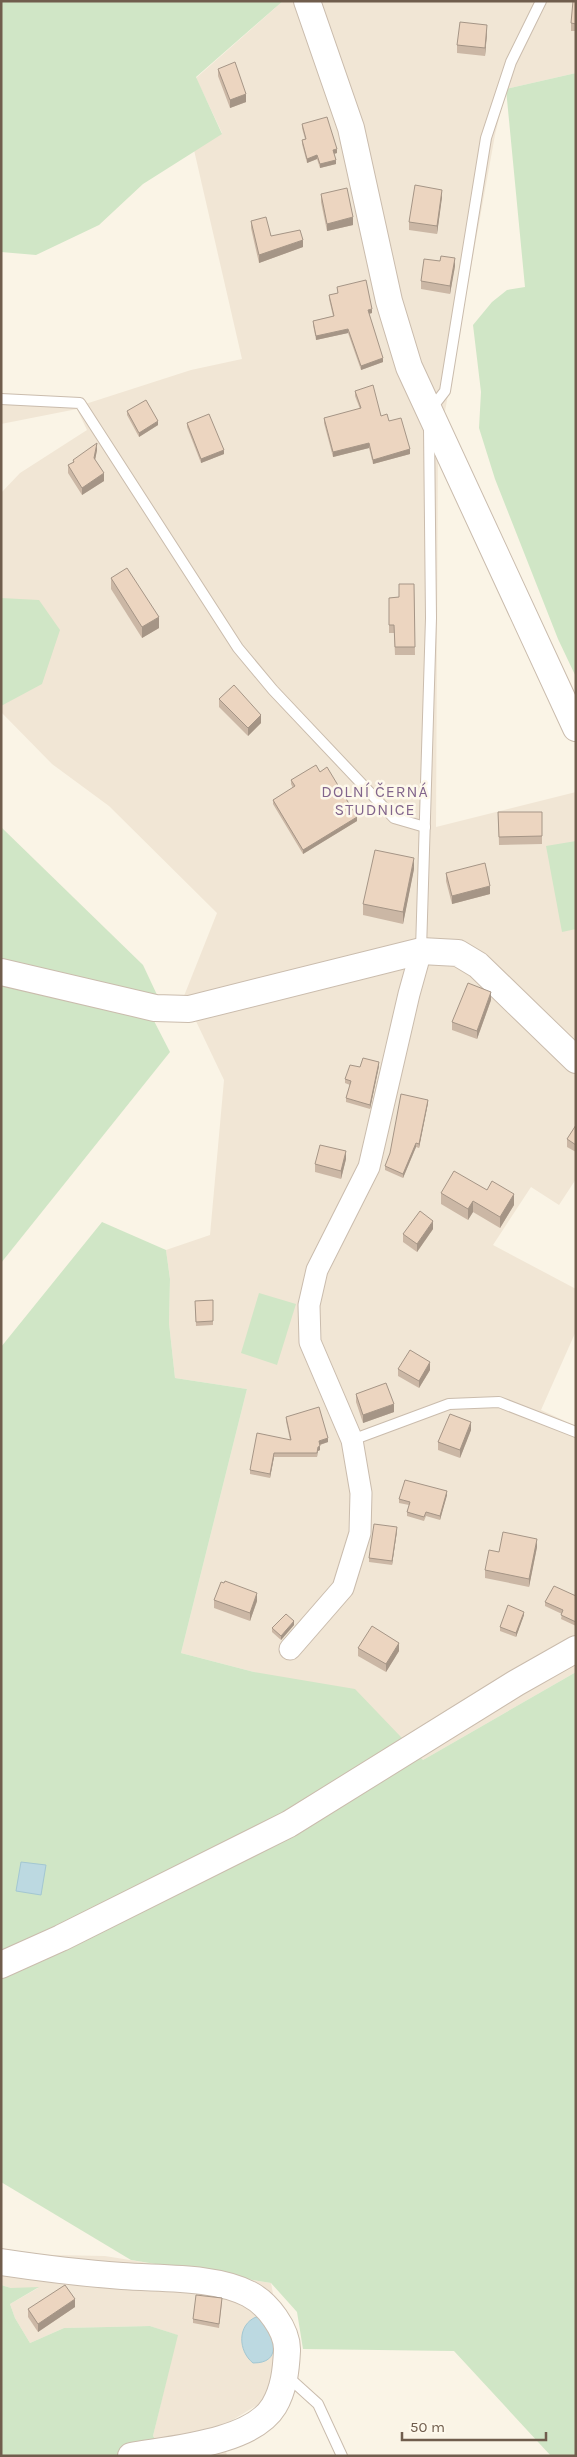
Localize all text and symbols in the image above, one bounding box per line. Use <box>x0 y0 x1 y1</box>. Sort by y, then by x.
district label: DOLNÍ ČERNÁ STUDNICE <box>321 782 429 819</box>
scale bar <box>402 2410 546 2442</box>
text: 50 m <box>410 2418 445 2436</box>

